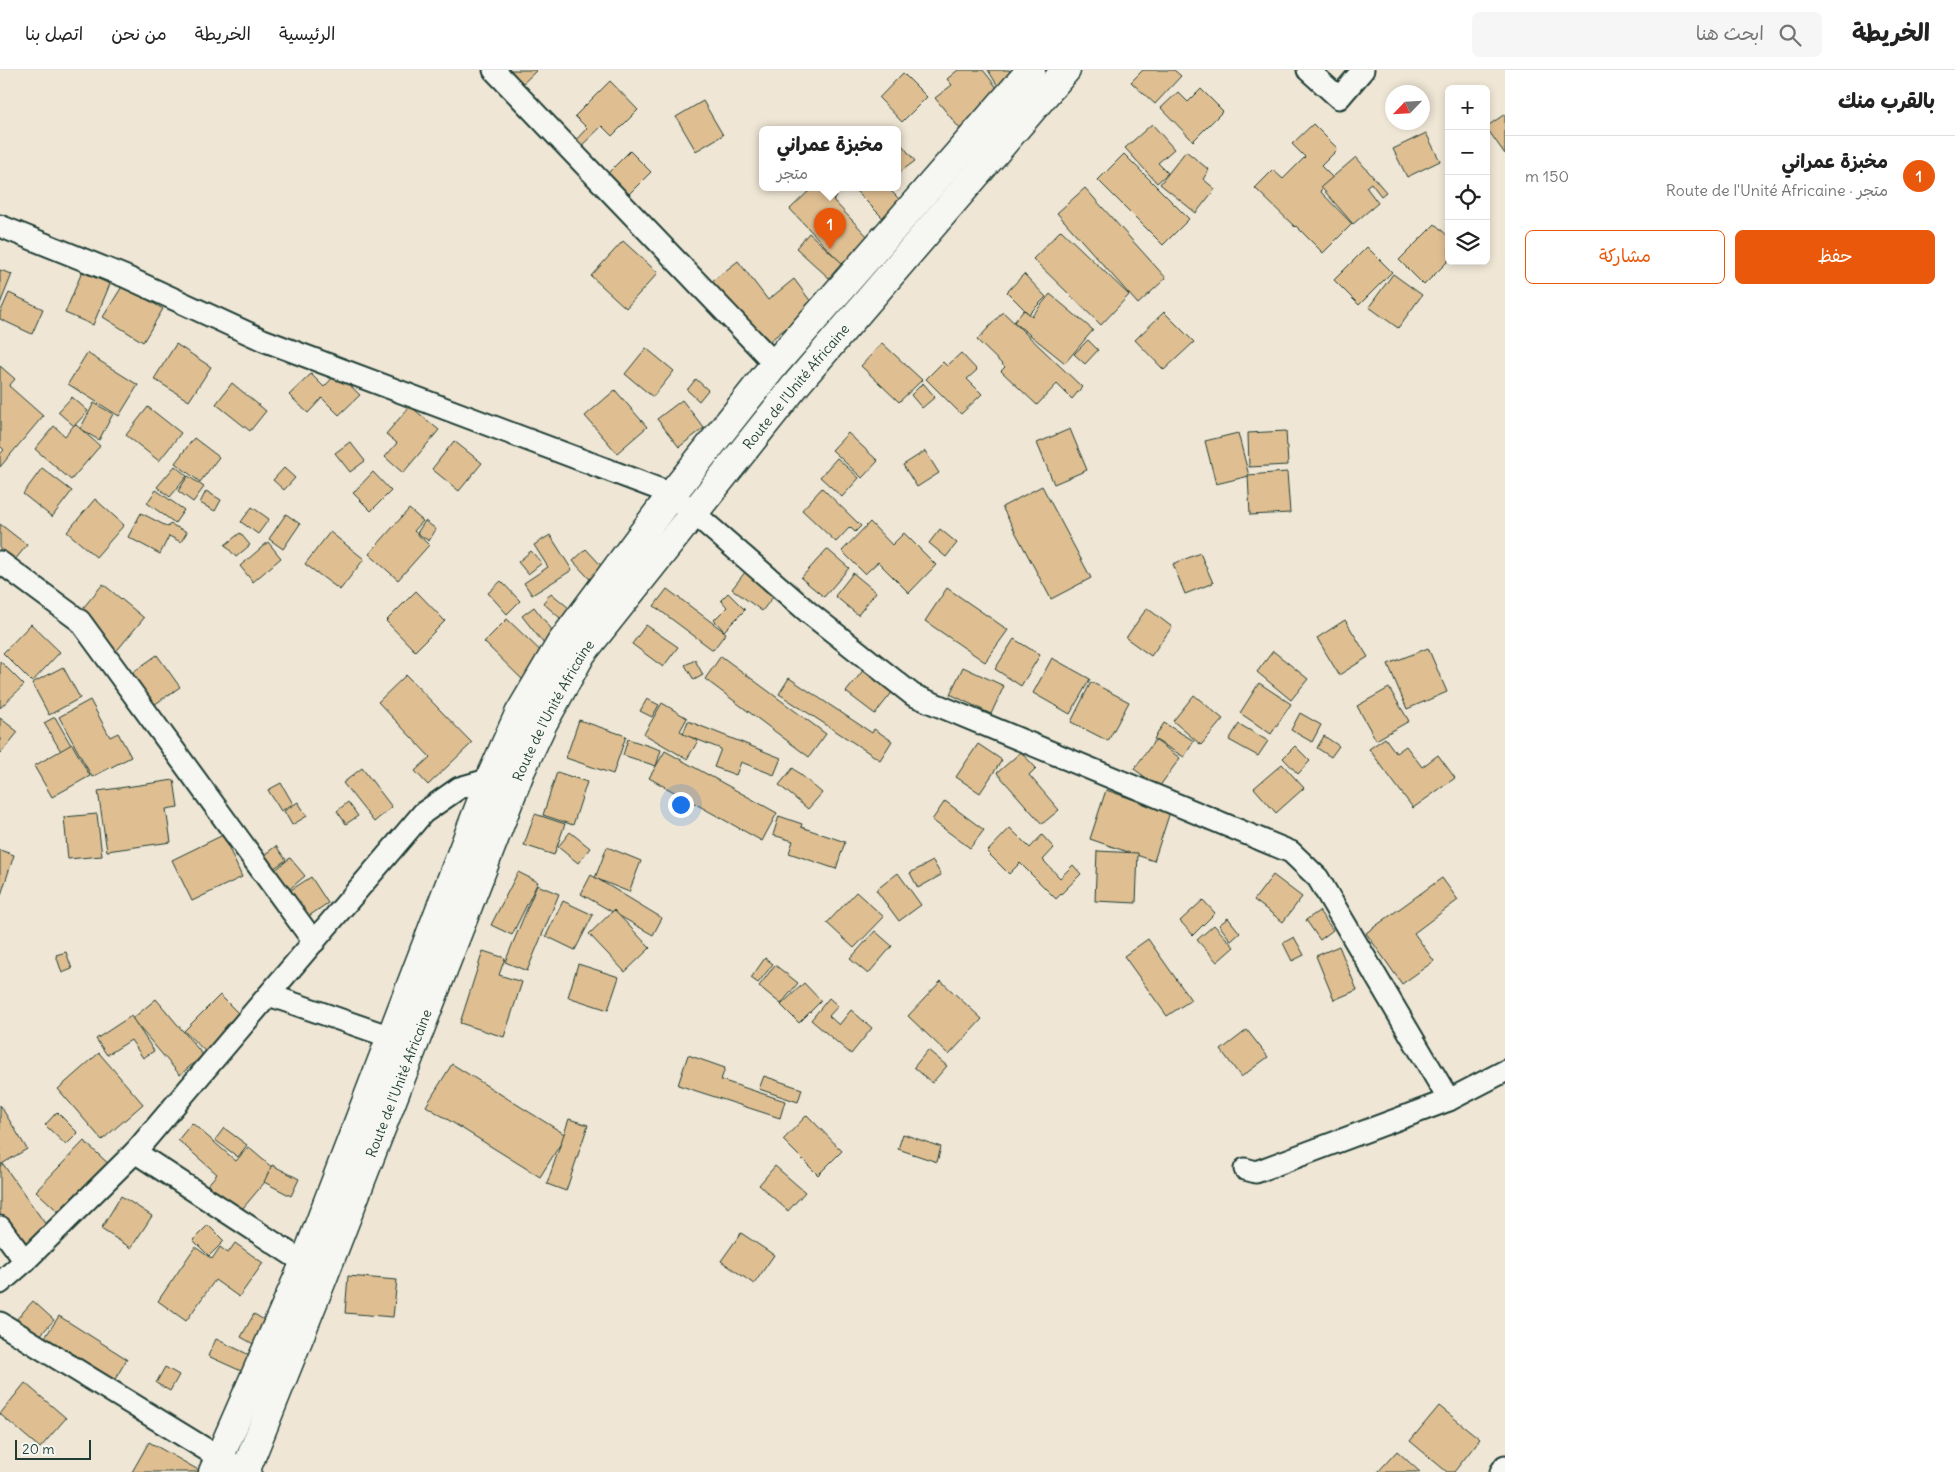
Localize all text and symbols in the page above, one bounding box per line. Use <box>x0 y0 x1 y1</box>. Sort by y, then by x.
search box <box>1472 12 1822 57</box>
text: الخريطة <box>1852 17 1930 47</box>
text: ابحث هنا <box>1696 21 1764 45</box>
icon: search <box>1776 21 1804 49</box>
text: اتصل بنا <box>25 22 83 45</box>
text: من نحن <box>111 22 167 45</box>
text: الخريطة <box>195 22 251 45</box>
text: الرئيسية <box>279 22 336 45</box>
north arrow <box>1385 85 1430 130</box>
map controls <box>1445 85 1490 265</box>
button: + <box>1445 85 1490 130</box>
text: بالقرب منك <box>1838 87 1935 114</box>
popup <box>759 126 901 191</box>
button: − <box>1445 130 1490 175</box>
text: مخبزة عمراني <box>777 132 883 156</box>
text: مخبزة عمراني <box>1782 149 1888 173</box>
text: متجر <box>777 163 808 183</box>
text: 150 m <box>1525 166 1569 186</box>
text: 1 <box>1916 166 1922 186</box>
button: locate <box>1445 175 1490 220</box>
text: متجر · Route de l'Unité Africaine <box>1666 180 1888 200</box>
pin: 1 <box>814 208 846 249</box>
button: layers <box>1445 220 1490 265</box>
button: مشاركة <box>1525 230 1725 284</box>
button: حفظ <box>1735 230 1935 284</box>
street label: Route de l'Unité Africaine <box>739 320 853 453</box>
street label: Route de l'Unité Africaine <box>509 636 598 784</box>
your location <box>668 792 694 818</box>
street label: Route de l'Unité Africaine <box>362 1007 436 1160</box>
scale bar <box>15 1437 91 1460</box>
text: 20 m <box>22 1440 55 1458</box>

